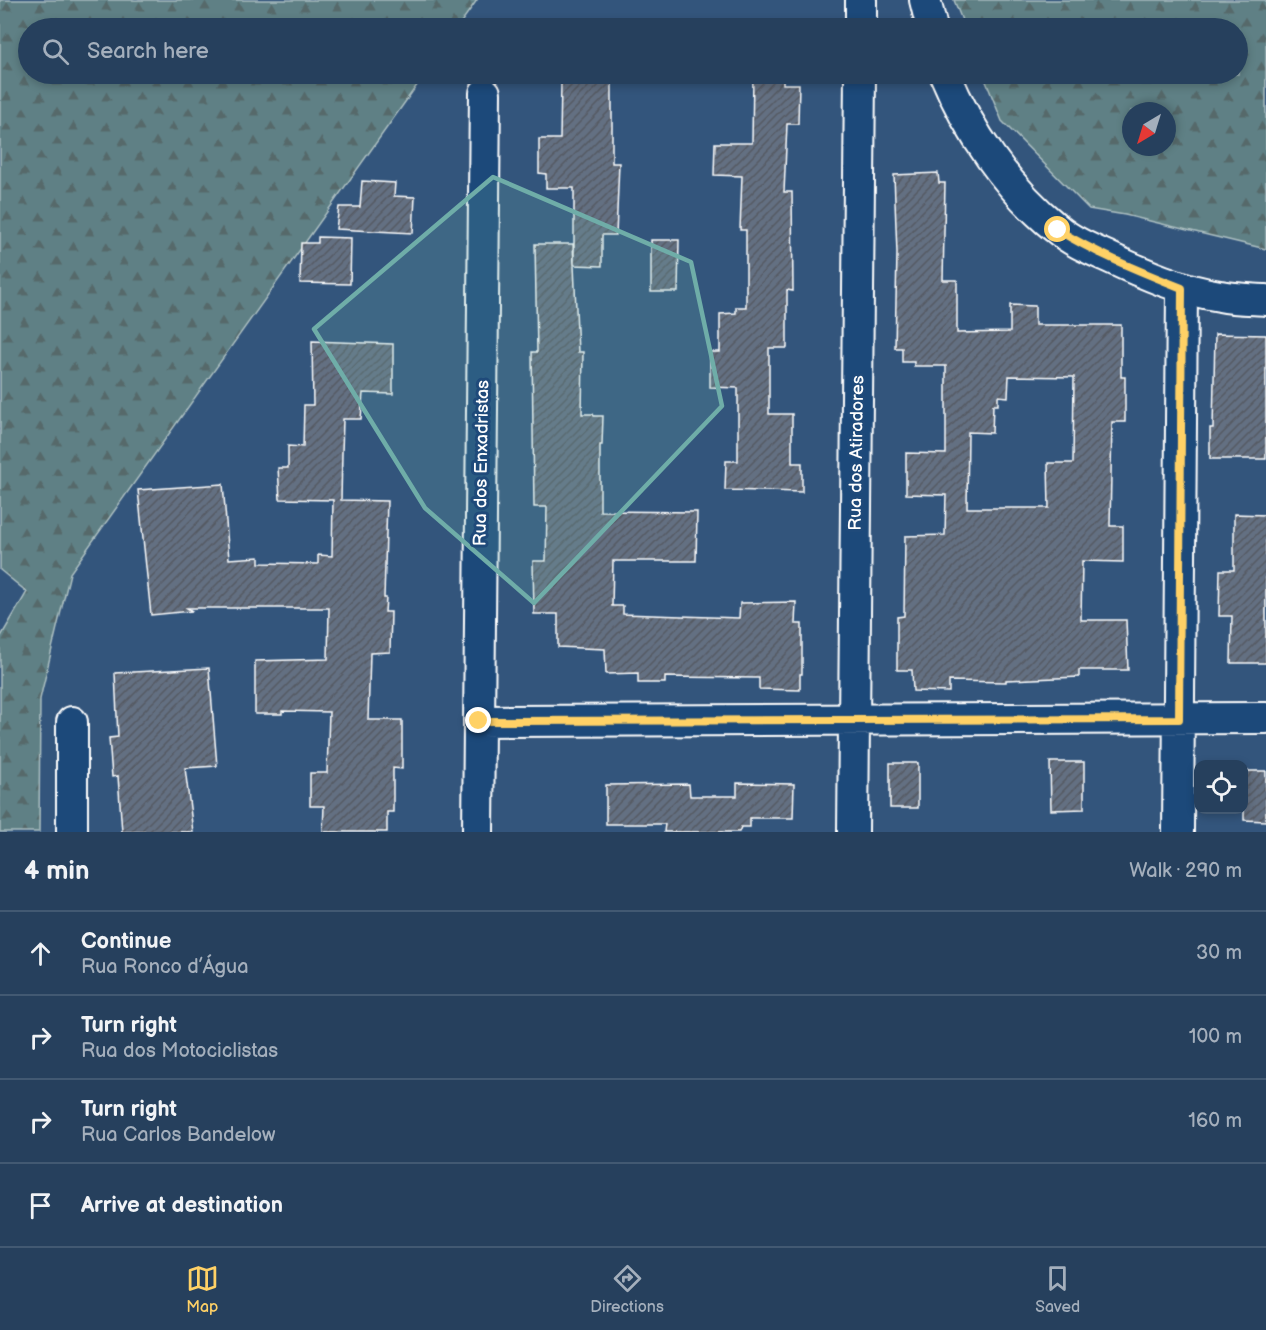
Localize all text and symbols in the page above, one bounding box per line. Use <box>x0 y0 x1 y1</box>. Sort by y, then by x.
search box <box>18 18 1248 84</box>
icon: search <box>39 35 72 68</box>
text: Search here <box>87 38 209 65</box>
north arrow <box>1122 102 1176 156</box>
route start <box>1044 216 1070 242</box>
street label: Rua dos Atiradores <box>845 375 868 531</box>
street label: Rua dos Enxadristas <box>470 380 493 546</box>
route end <box>465 707 491 733</box>
map controls <box>1194 760 1248 814</box>
button: locate <box>1194 760 1248 814</box>
text: 4 min <box>24 856 89 887</box>
text: Walk · 290 m <box>1129 859 1242 883</box>
text: Continue <box>81 928 171 955</box>
icon: ahead <box>24 937 57 970</box>
text: 30 m <box>1196 941 1242 965</box>
text: Rua Ronco d’Água <box>81 955 248 979</box>
text: Turn right <box>81 1012 177 1039</box>
icon: right <box>24 1021 57 1054</box>
text: 100 m <box>1189 1025 1242 1049</box>
text: Rua dos Motociclistas <box>81 1039 278 1063</box>
text: Turn right <box>81 1096 177 1123</box>
icon: right <box>24 1105 57 1138</box>
text: 160 m <box>1188 1109 1242 1133</box>
text: Rua Carlos Bandelow <box>81 1123 275 1147</box>
icon: arrive <box>24 1189 57 1222</box>
text: Arrive at destination <box>81 1192 283 1219</box>
tab: Map <box>186 1262 219 1317</box>
tab: Directions <box>590 1262 664 1317</box>
tab: Saved <box>1035 1262 1080 1317</box>

